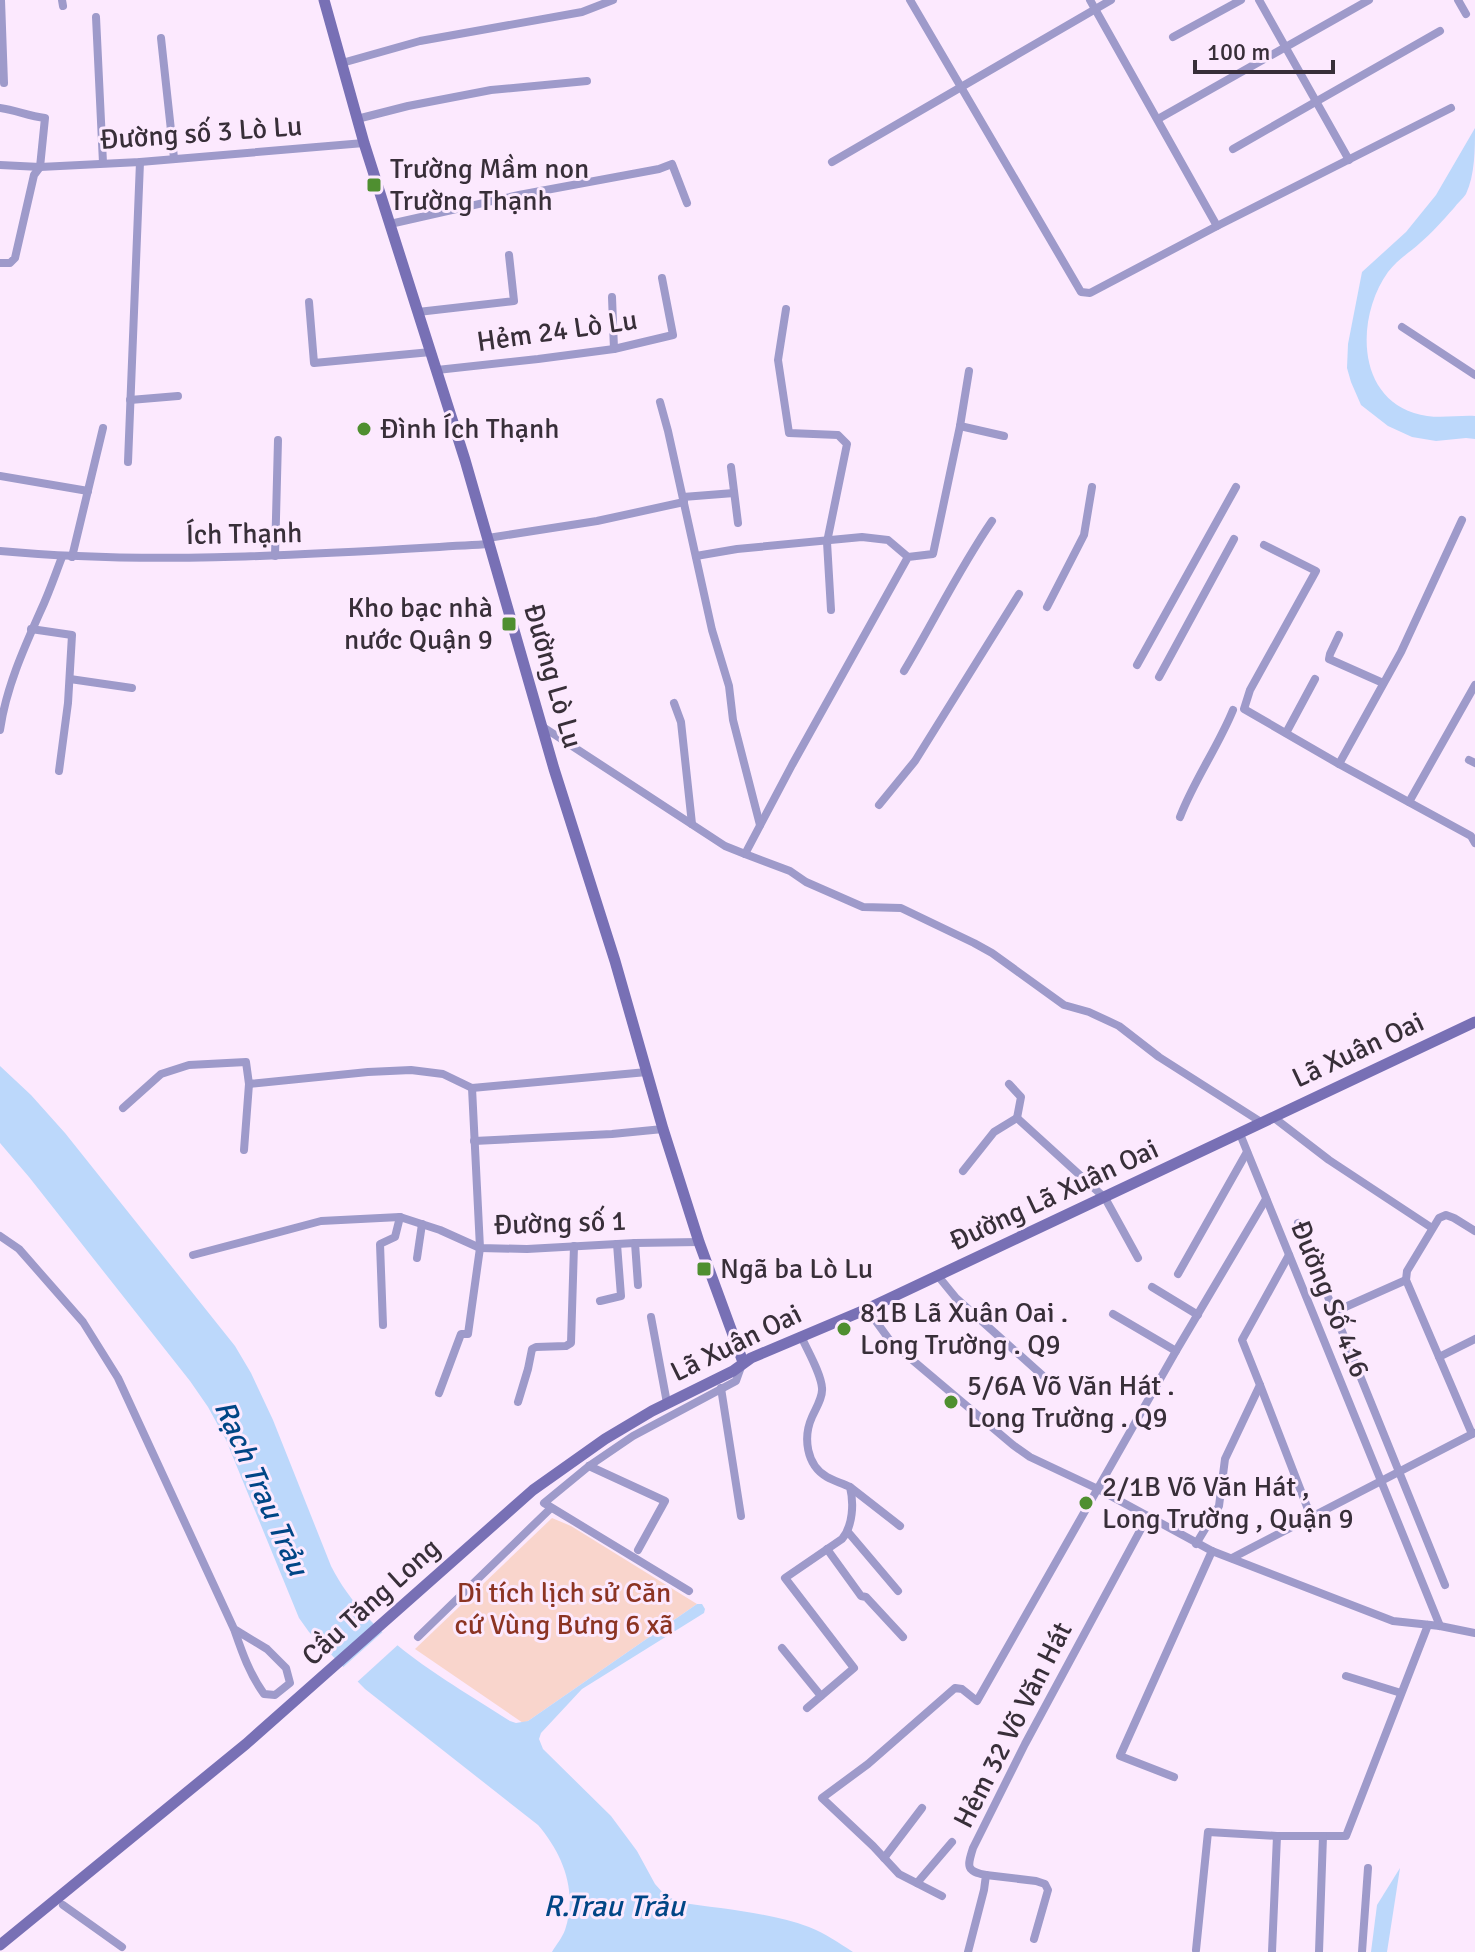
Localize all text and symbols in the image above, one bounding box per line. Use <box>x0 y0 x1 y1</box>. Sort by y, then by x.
scale bar <box>1195 24 1333 74</box>
text: 100 m <box>1207 37 1270 67</box>
street label: Đường số 3 Lò Lu <box>99 109 303 157</box>
place label: Trường Mầm non Trường Thạnh <box>390 152 589 218</box>
marker: Trường Mầm non Trường Thạnh <box>365 176 383 194</box>
street label: Hẻm 24 Lò Lu <box>475 303 639 359</box>
place label: Đình Ích Thạnh <box>380 412 559 446</box>
marker: Đình Ích Thạnh <box>355 420 373 438</box>
street label: Ích Thạnh <box>185 516 303 552</box>
place label: Kho bạc nhà nước Quận 9 <box>344 591 493 657</box>
street label: Đường Lò Lu <box>516 600 590 752</box>
marker: Kho bạc nhà nước Quận 9 <box>500 615 518 633</box>
street label: Lã Xuân Oai <box>1287 1005 1429 1095</box>
street label: Đường Lã Xuân Oai <box>944 1132 1164 1258</box>
street label: Đường số 1 <box>493 1204 627 1242</box>
street label: Đường Số 416 <box>1283 1215 1377 1383</box>
place label: Ngã ba Lò Lu <box>720 1252 873 1286</box>
marker: Ngã ba Lò Lu <box>695 1260 713 1278</box>
place label: 81B Lã Xuân Oai . Long Trường . Q9 <box>860 1296 1068 1362</box>
street label: Lã Xuân Oai <box>665 1297 807 1389</box>
marker: 81B Lã Xuân Oai . Long Trường . Q9 <box>835 1320 853 1338</box>
place label: 5/6A Võ Văn Hát . Long Trường . Q9 <box>967 1369 1175 1435</box>
marker: 5/6A Võ Văn Hát . Long Trường . Q9 <box>942 1393 960 1411</box>
water label: Rạch Trau Trảu <box>206 1395 317 1583</box>
place label: 2/1B Võ Văn Hát , Long Trường , Quận 9 <box>1102 1470 1354 1536</box>
marker: 2/1B Võ Văn Hát , Long Trường , Quận 9 <box>1077 1494 1095 1512</box>
street label: Cầu Tăng Long <box>295 1531 447 1673</box>
park label: Di tích lịch sử Căn cứ Vùng Bưng 6 xã <box>455 1576 673 1642</box>
street label: Hẻm 32 Võ Văn Hát <box>946 1616 1080 1834</box>
water label: R.Trau Trảu <box>543 1888 686 1925</box>

